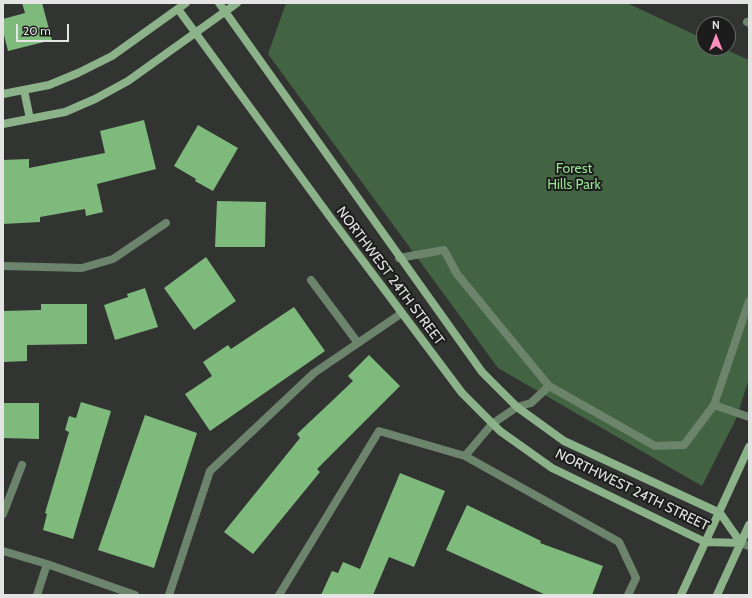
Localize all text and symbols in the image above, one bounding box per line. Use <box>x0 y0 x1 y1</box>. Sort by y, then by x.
scale bar <box>18 16 71 42</box>
north arrow <box>696 16 736 56</box>
text: N <box>712 18 720 32</box>
text: 20 m <box>23 23 51 38</box>
park label: Forest Hills Park <box>547 161 601 194</box>
street label: NORTHWEST 24TH STREET <box>333 204 447 348</box>
street label: NORTHWEST 24TH STREET <box>552 445 712 535</box>

